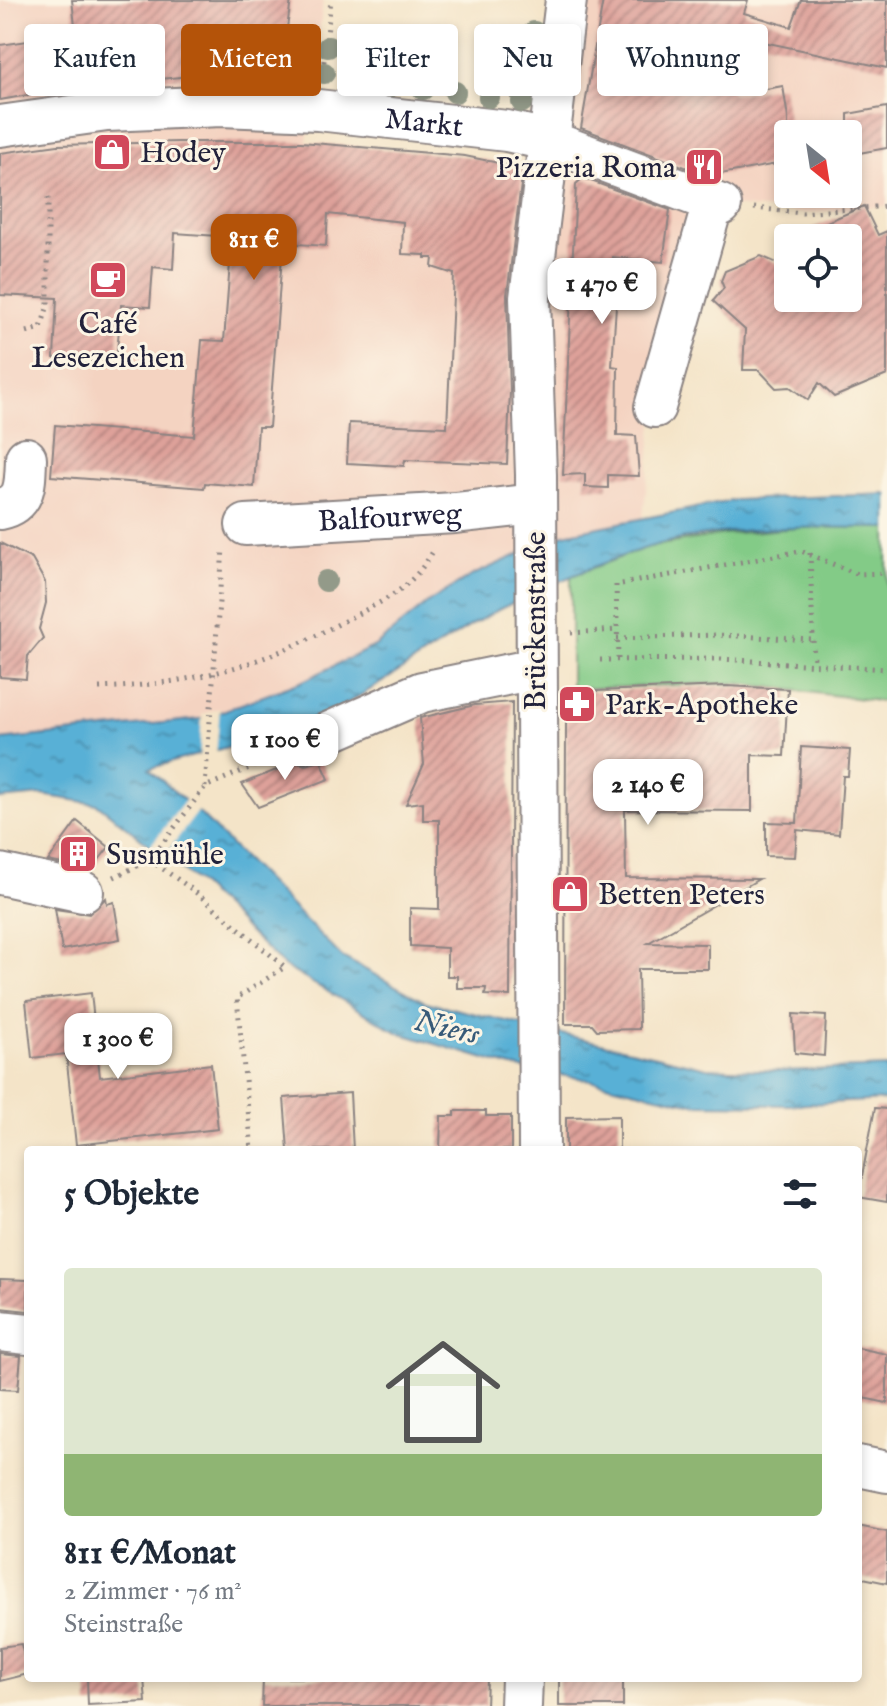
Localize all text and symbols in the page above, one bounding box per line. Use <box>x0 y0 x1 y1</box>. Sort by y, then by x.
chip: Kaufen <box>24 24 165 96</box>
chip: Mieten <box>181 24 321 96</box>
chip: Filter <box>337 24 458 96</box>
chip: Neu <box>474 24 581 96</box>
chip: Wohnung <box>597 24 768 96</box>
street label: Markt <box>383 101 465 147</box>
north arrow <box>774 120 862 208</box>
map controls <box>774 120 862 312</box>
shop icon: Hodey <box>91 131 133 173</box>
place label: Hodey <box>140 135 226 173</box>
restaurant icon: Pizzeria Roma <box>683 146 725 188</box>
place label: Pizzeria Roma <box>496 150 676 188</box>
pin: 811 € <box>198 214 310 282</box>
text: 811 € <box>229 223 279 256</box>
button: locate <box>774 224 862 312</box>
pin: 1 470 € <box>528 258 676 326</box>
cafe icon: Café Lesezeichen <box>87 259 129 301</box>
text: 1 470 € <box>565 267 639 300</box>
place label: Café Lesezeichen <box>31 306 185 378</box>
street label: Balfourweg <box>317 496 464 542</box>
street label: Brückenstraße <box>518 532 556 710</box>
pharmacy icon: Park-Apotheke <box>556 683 598 725</box>
place label: Park-Apotheke <box>605 687 798 725</box>
pin: 1 100 € <box>211 714 359 782</box>
text: 1 100 € <box>249 723 321 756</box>
pin: 2 140 € <box>574 759 722 827</box>
text: 2 140 € <box>611 768 685 801</box>
building icon: Susmühle <box>57 833 99 875</box>
place label: Susmühle <box>106 837 224 875</box>
shop icon: Betten Peters <box>549 873 591 915</box>
place label: Betten Peters <box>598 877 765 915</box>
water label: Niers <box>410 1001 484 1056</box>
pin: 1 300 € <box>44 1013 192 1081</box>
text: 1 300 € <box>82 1022 154 1055</box>
icon: filters <box>778 1172 822 1216</box>
text: 5 Objekte <box>64 1173 199 1216</box>
icon: home <box>371 1320 515 1464</box>
text: 811 €/Monat <box>64 1532 236 1575</box>
text: 2 Zimmer · 76 m² <box>64 1575 242 1608</box>
text: Steinstraße <box>64 1608 183 1641</box>

